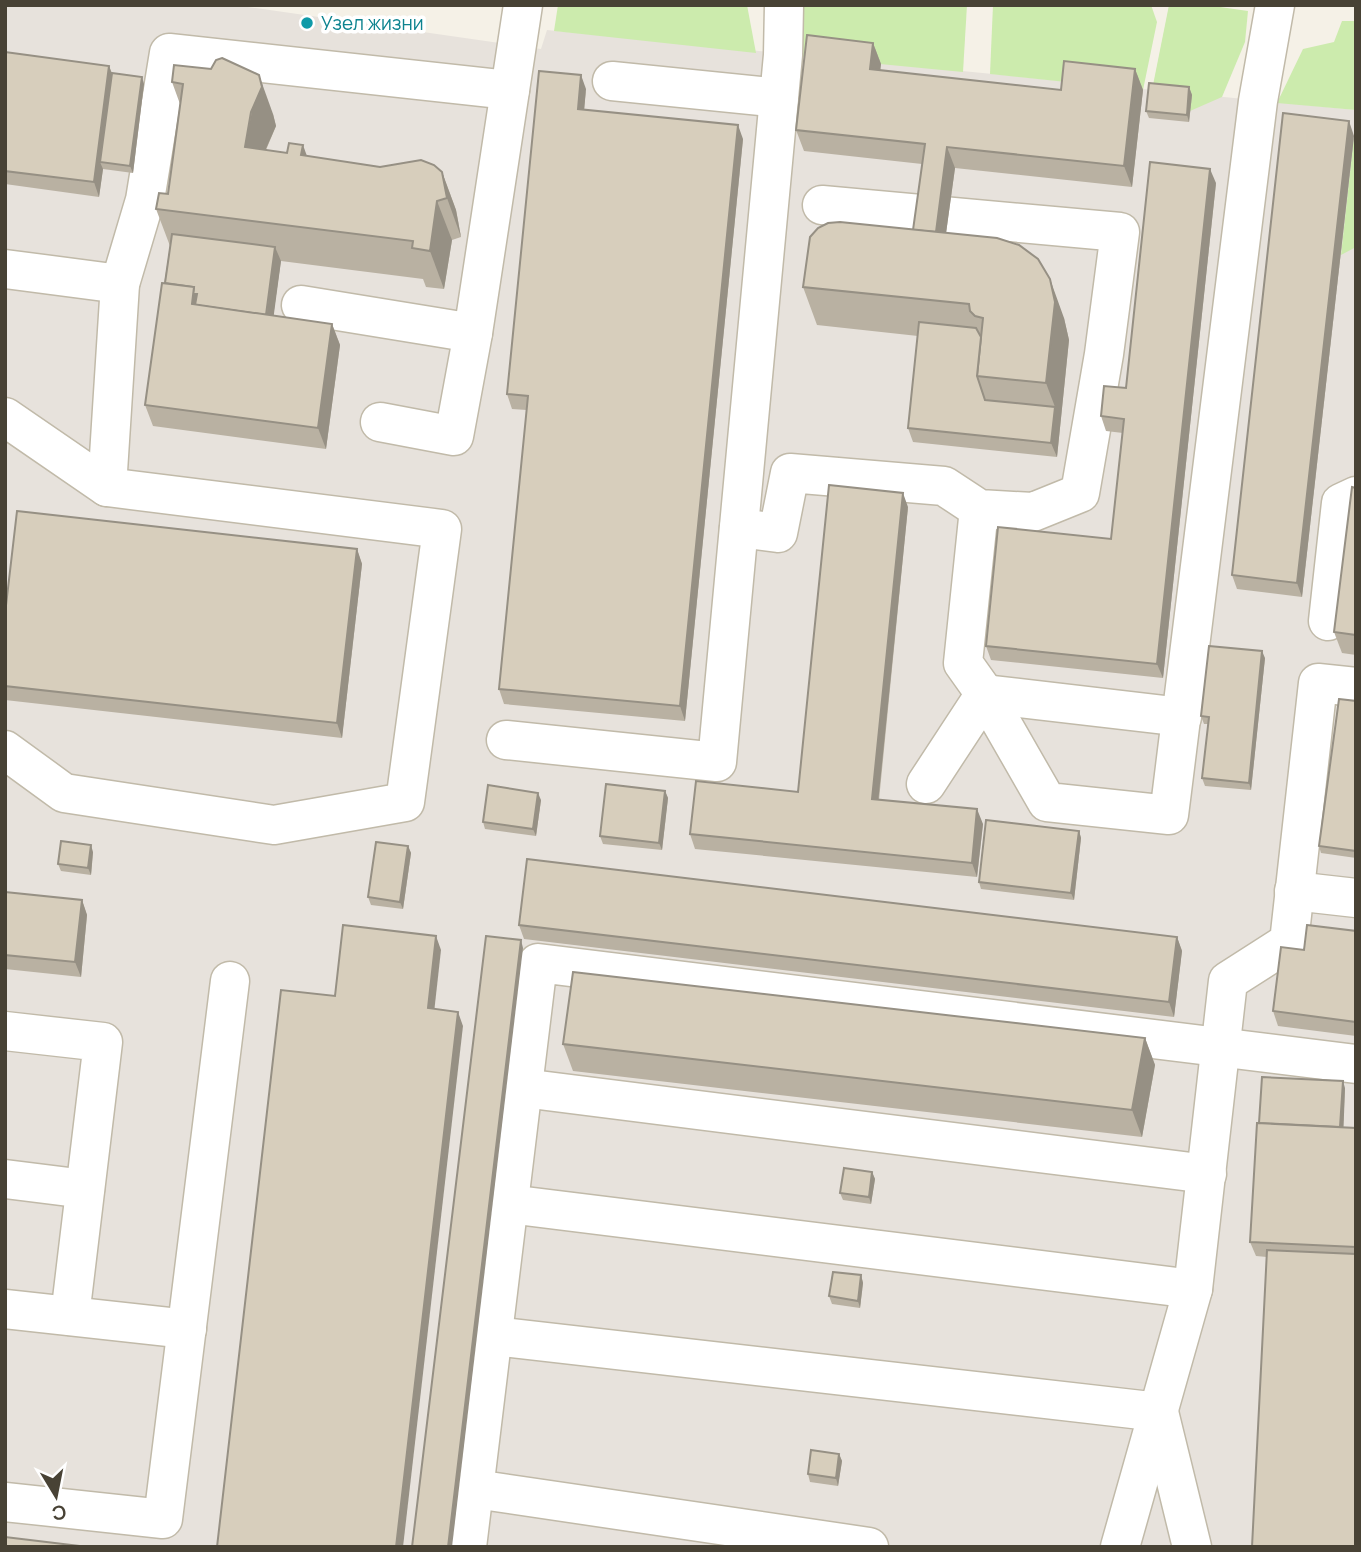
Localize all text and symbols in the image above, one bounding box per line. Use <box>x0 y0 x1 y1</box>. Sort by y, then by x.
place label: Узел жизни <box>321 10 423 36</box>
marker: Узел жизни <box>299 15 315 31</box>
north arrow <box>21 1461 91 1531</box>
text: С <box>50 1499 68 1527</box>

